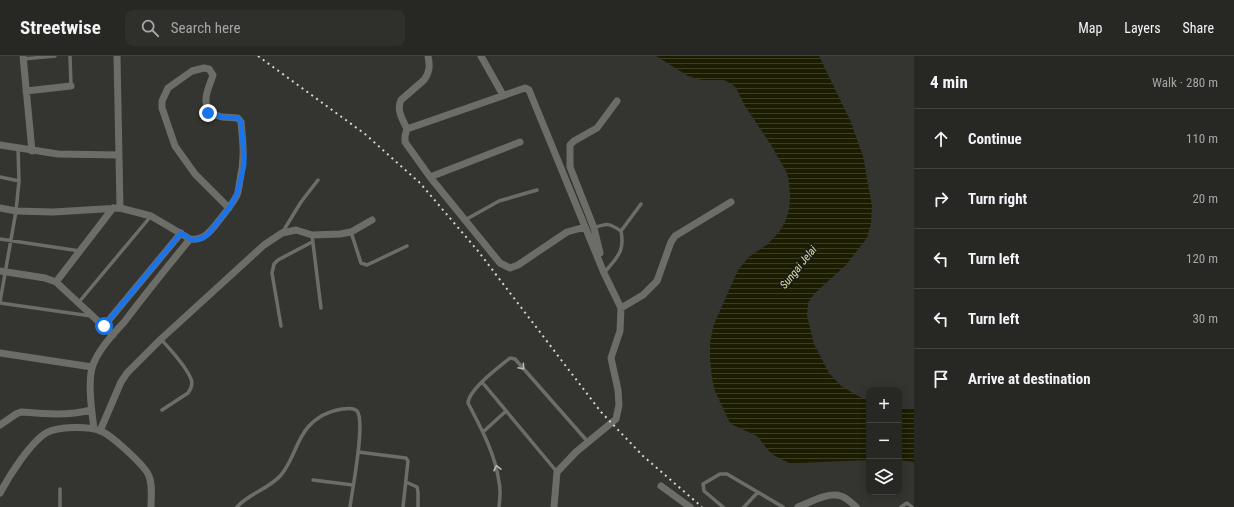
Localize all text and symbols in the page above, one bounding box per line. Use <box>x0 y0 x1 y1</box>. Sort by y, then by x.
search box <box>125 10 405 46</box>
text: Streetwise <box>20 16 101 39</box>
icon: search <box>139 17 161 39</box>
text: Search here <box>171 19 241 37</box>
text: Map <box>1078 20 1102 36</box>
text: Layers <box>1124 20 1161 36</box>
text: Share <box>1183 20 1214 36</box>
text: 4 min <box>930 72 968 92</box>
text: Walk · 280 m <box>1152 75 1218 90</box>
route end <box>199 104 217 122</box>
icon: ahead <box>930 128 952 150</box>
text: Continue <box>968 130 1022 148</box>
text: 110 m <box>1186 131 1218 146</box>
icon: right <box>930 188 952 210</box>
text: Turn right <box>968 190 1027 208</box>
text: 20 m <box>1192 191 1218 206</box>
water label: Sungai Jelai <box>777 243 820 291</box>
icon: left <box>930 248 952 270</box>
text: Turn left <box>968 250 1019 268</box>
text: 120 m <box>1186 251 1218 266</box>
icon: left <box>930 308 952 330</box>
text: Turn left <box>968 310 1019 328</box>
text: 30 m <box>1192 311 1218 326</box>
route start <box>95 317 113 335</box>
one-way arrow <box>518 362 525 370</box>
icon: arrive <box>930 368 952 390</box>
text: Arrive at destination <box>968 370 1091 388</box>
map controls <box>866 387 902 495</box>
button: + <box>866 387 902 423</box>
button: − <box>866 423 902 459</box>
button: layers <box>866 459 902 495</box>
one-way arrow <box>493 465 501 471</box>

